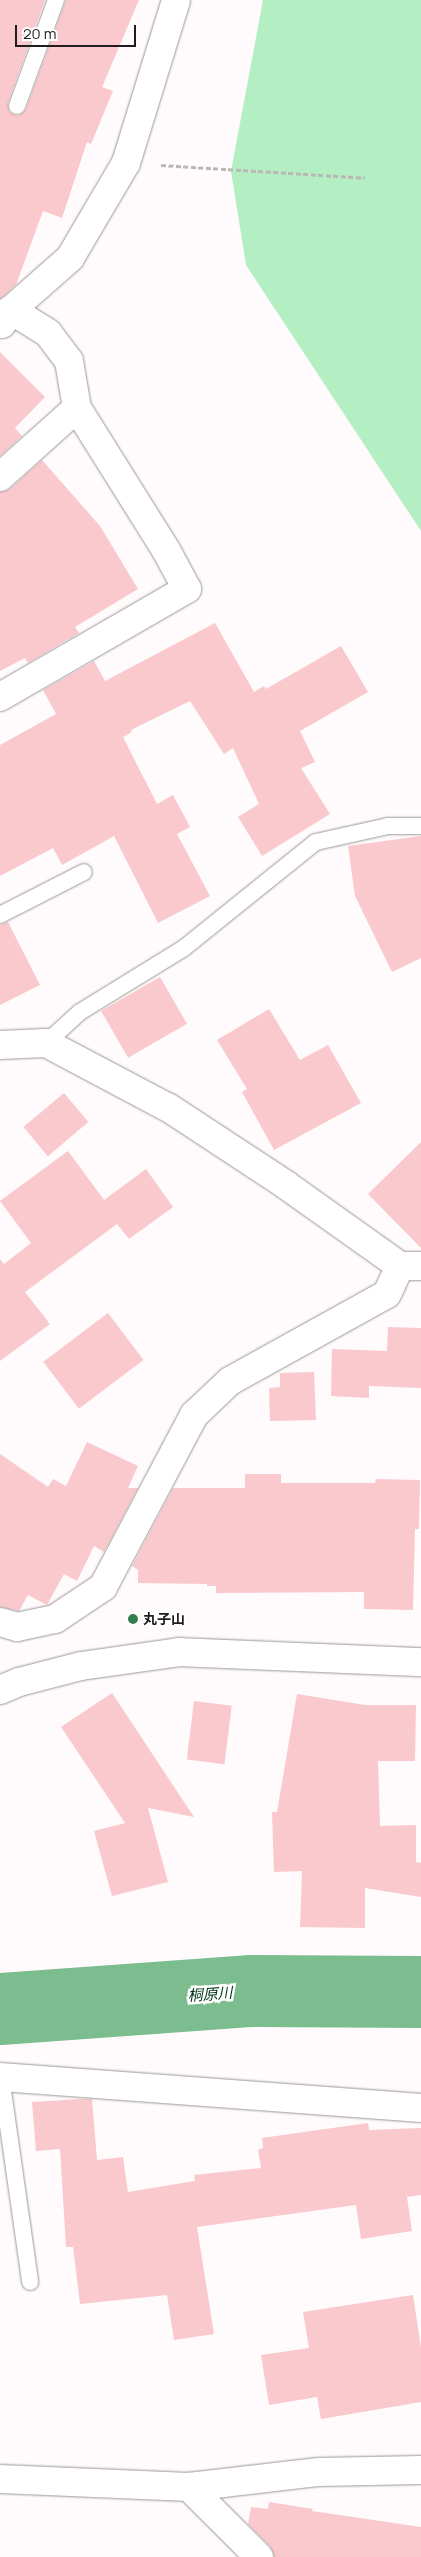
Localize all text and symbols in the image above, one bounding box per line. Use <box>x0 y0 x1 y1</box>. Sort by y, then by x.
scale bar <box>18 15 139 47</box>
text: 20 m <box>23 23 56 44</box>
place label: 丸子山 <box>143 1611 185 1627</box>
marker: 丸子山 <box>127 1613 139 1625</box>
water label: 桐原川 <box>187 1983 233 2005</box>

